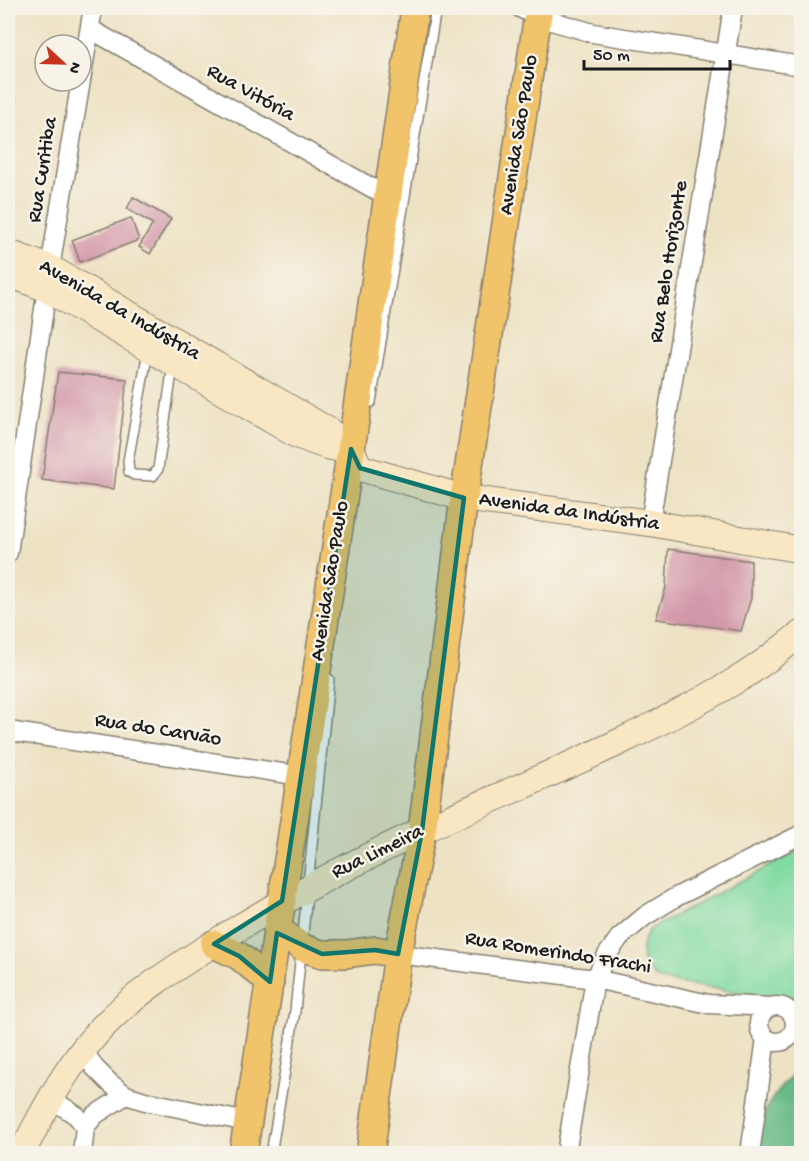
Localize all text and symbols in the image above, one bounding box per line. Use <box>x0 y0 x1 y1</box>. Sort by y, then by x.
north arrow <box>33 33 93 93</box>
scale bar <box>584 33 730 71</box>
text: 50 m <box>593 46 630 67</box>
street label: Avenida São Paulo <box>495 53 545 217</box>
text: N <box>63 59 84 76</box>
street label: Rua Vitória <box>202 60 300 129</box>
street label: Rua Curitiba <box>23 114 65 225</box>
street label: Rua Belo Horizonte <box>645 178 695 345</box>
street label: Avenida da Indústria <box>34 255 205 368</box>
street label: Avenida da Indústria <box>477 488 662 538</box>
street label: Avenida São Paulo <box>306 499 356 663</box>
street label: Rua do Carvão <box>93 709 223 753</box>
street label: Rua Limeira <box>328 819 429 886</box>
street label: Rua Romerindo Frachi <box>463 927 653 981</box>

